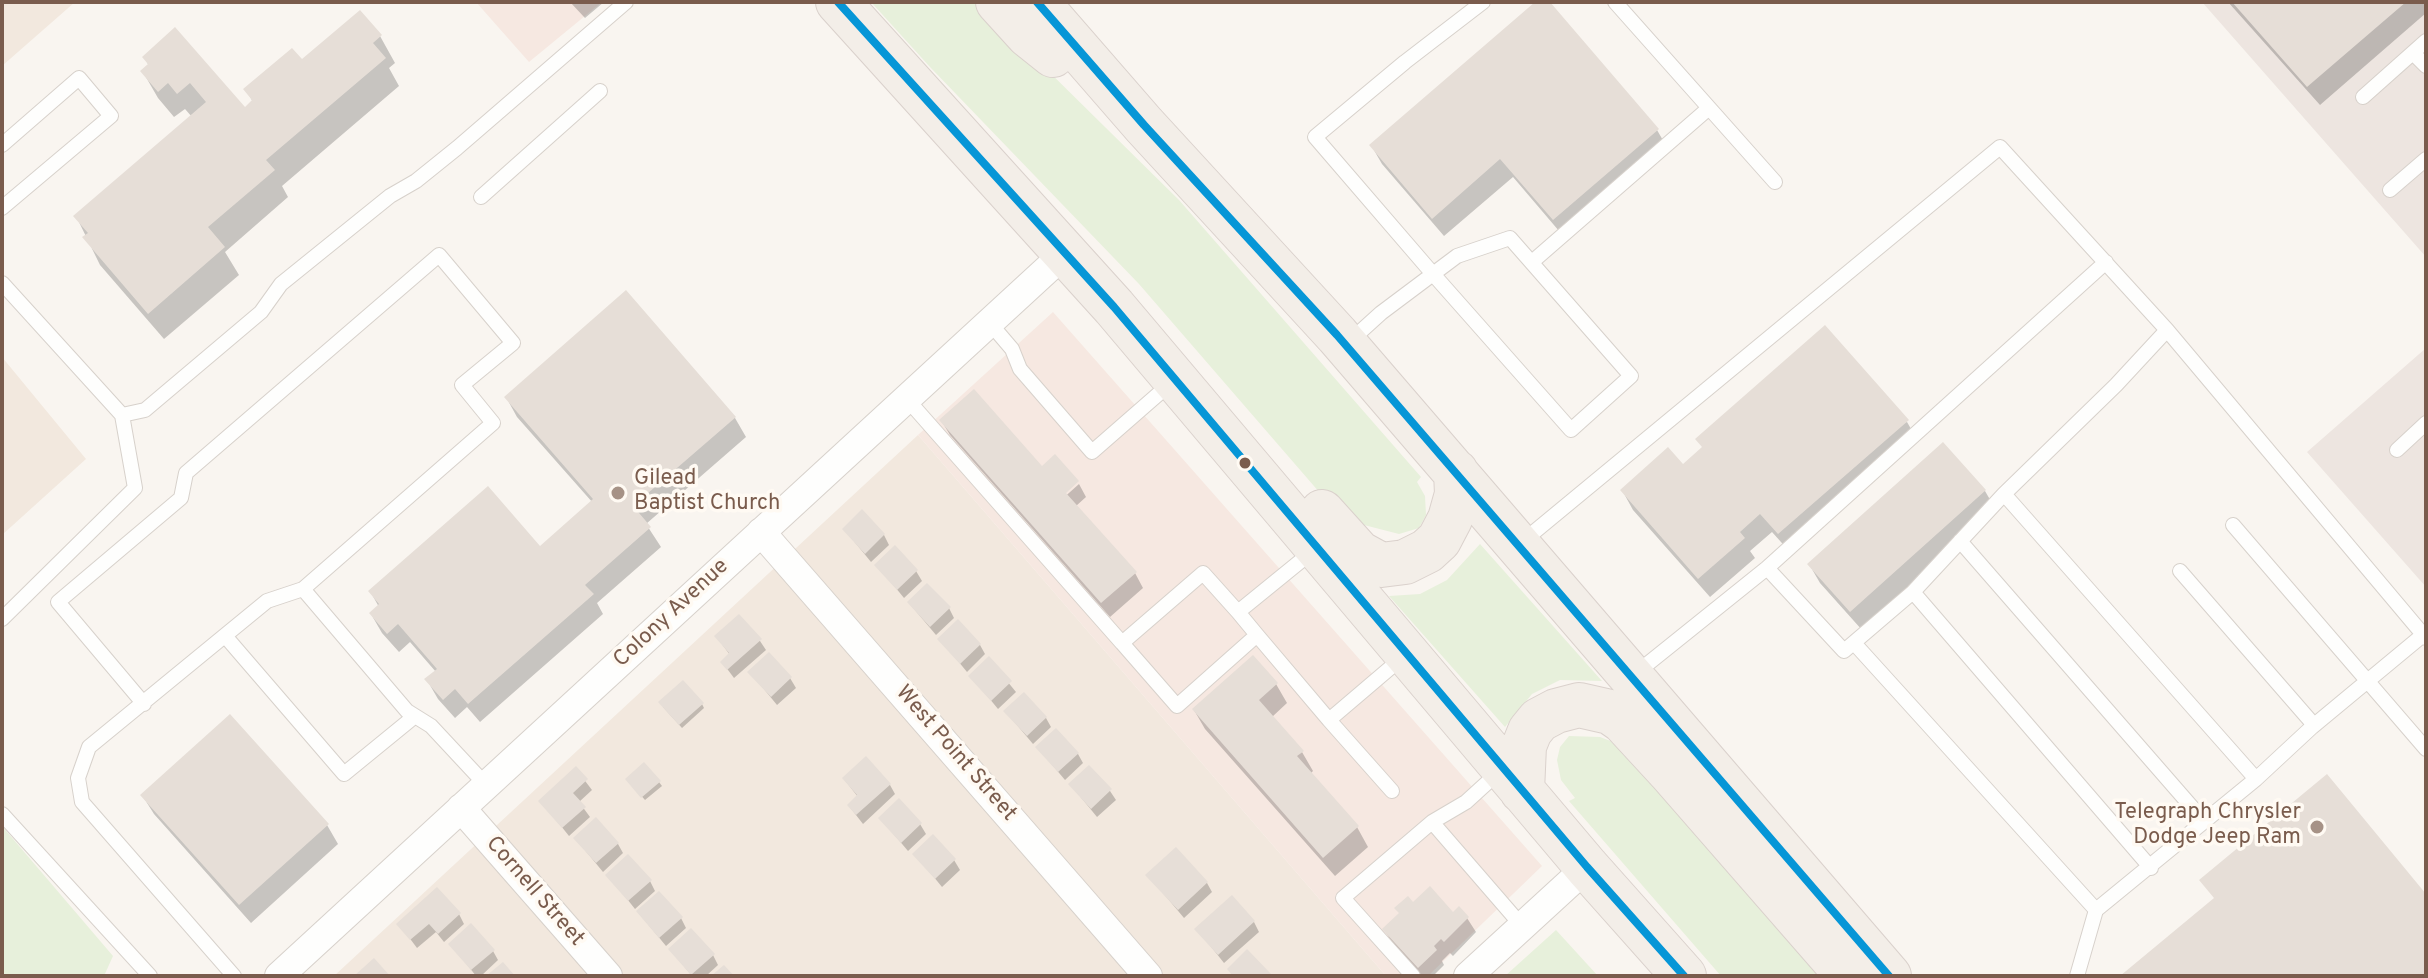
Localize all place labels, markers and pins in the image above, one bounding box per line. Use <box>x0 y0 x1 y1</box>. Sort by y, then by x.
unlabelled marker <box>1237 455 1253 471</box>
place label: Gilead Baptist Church <box>634 467 780 518</box>
marker: Gilead Baptist Church <box>609 484 627 502</box>
place label: Telegraph Chrysler Dodge Jeep Ram <box>2114 801 2301 852</box>
marker: Telegraph Chrysler Dodge Jeep Ram <box>2308 818 2326 836</box>

